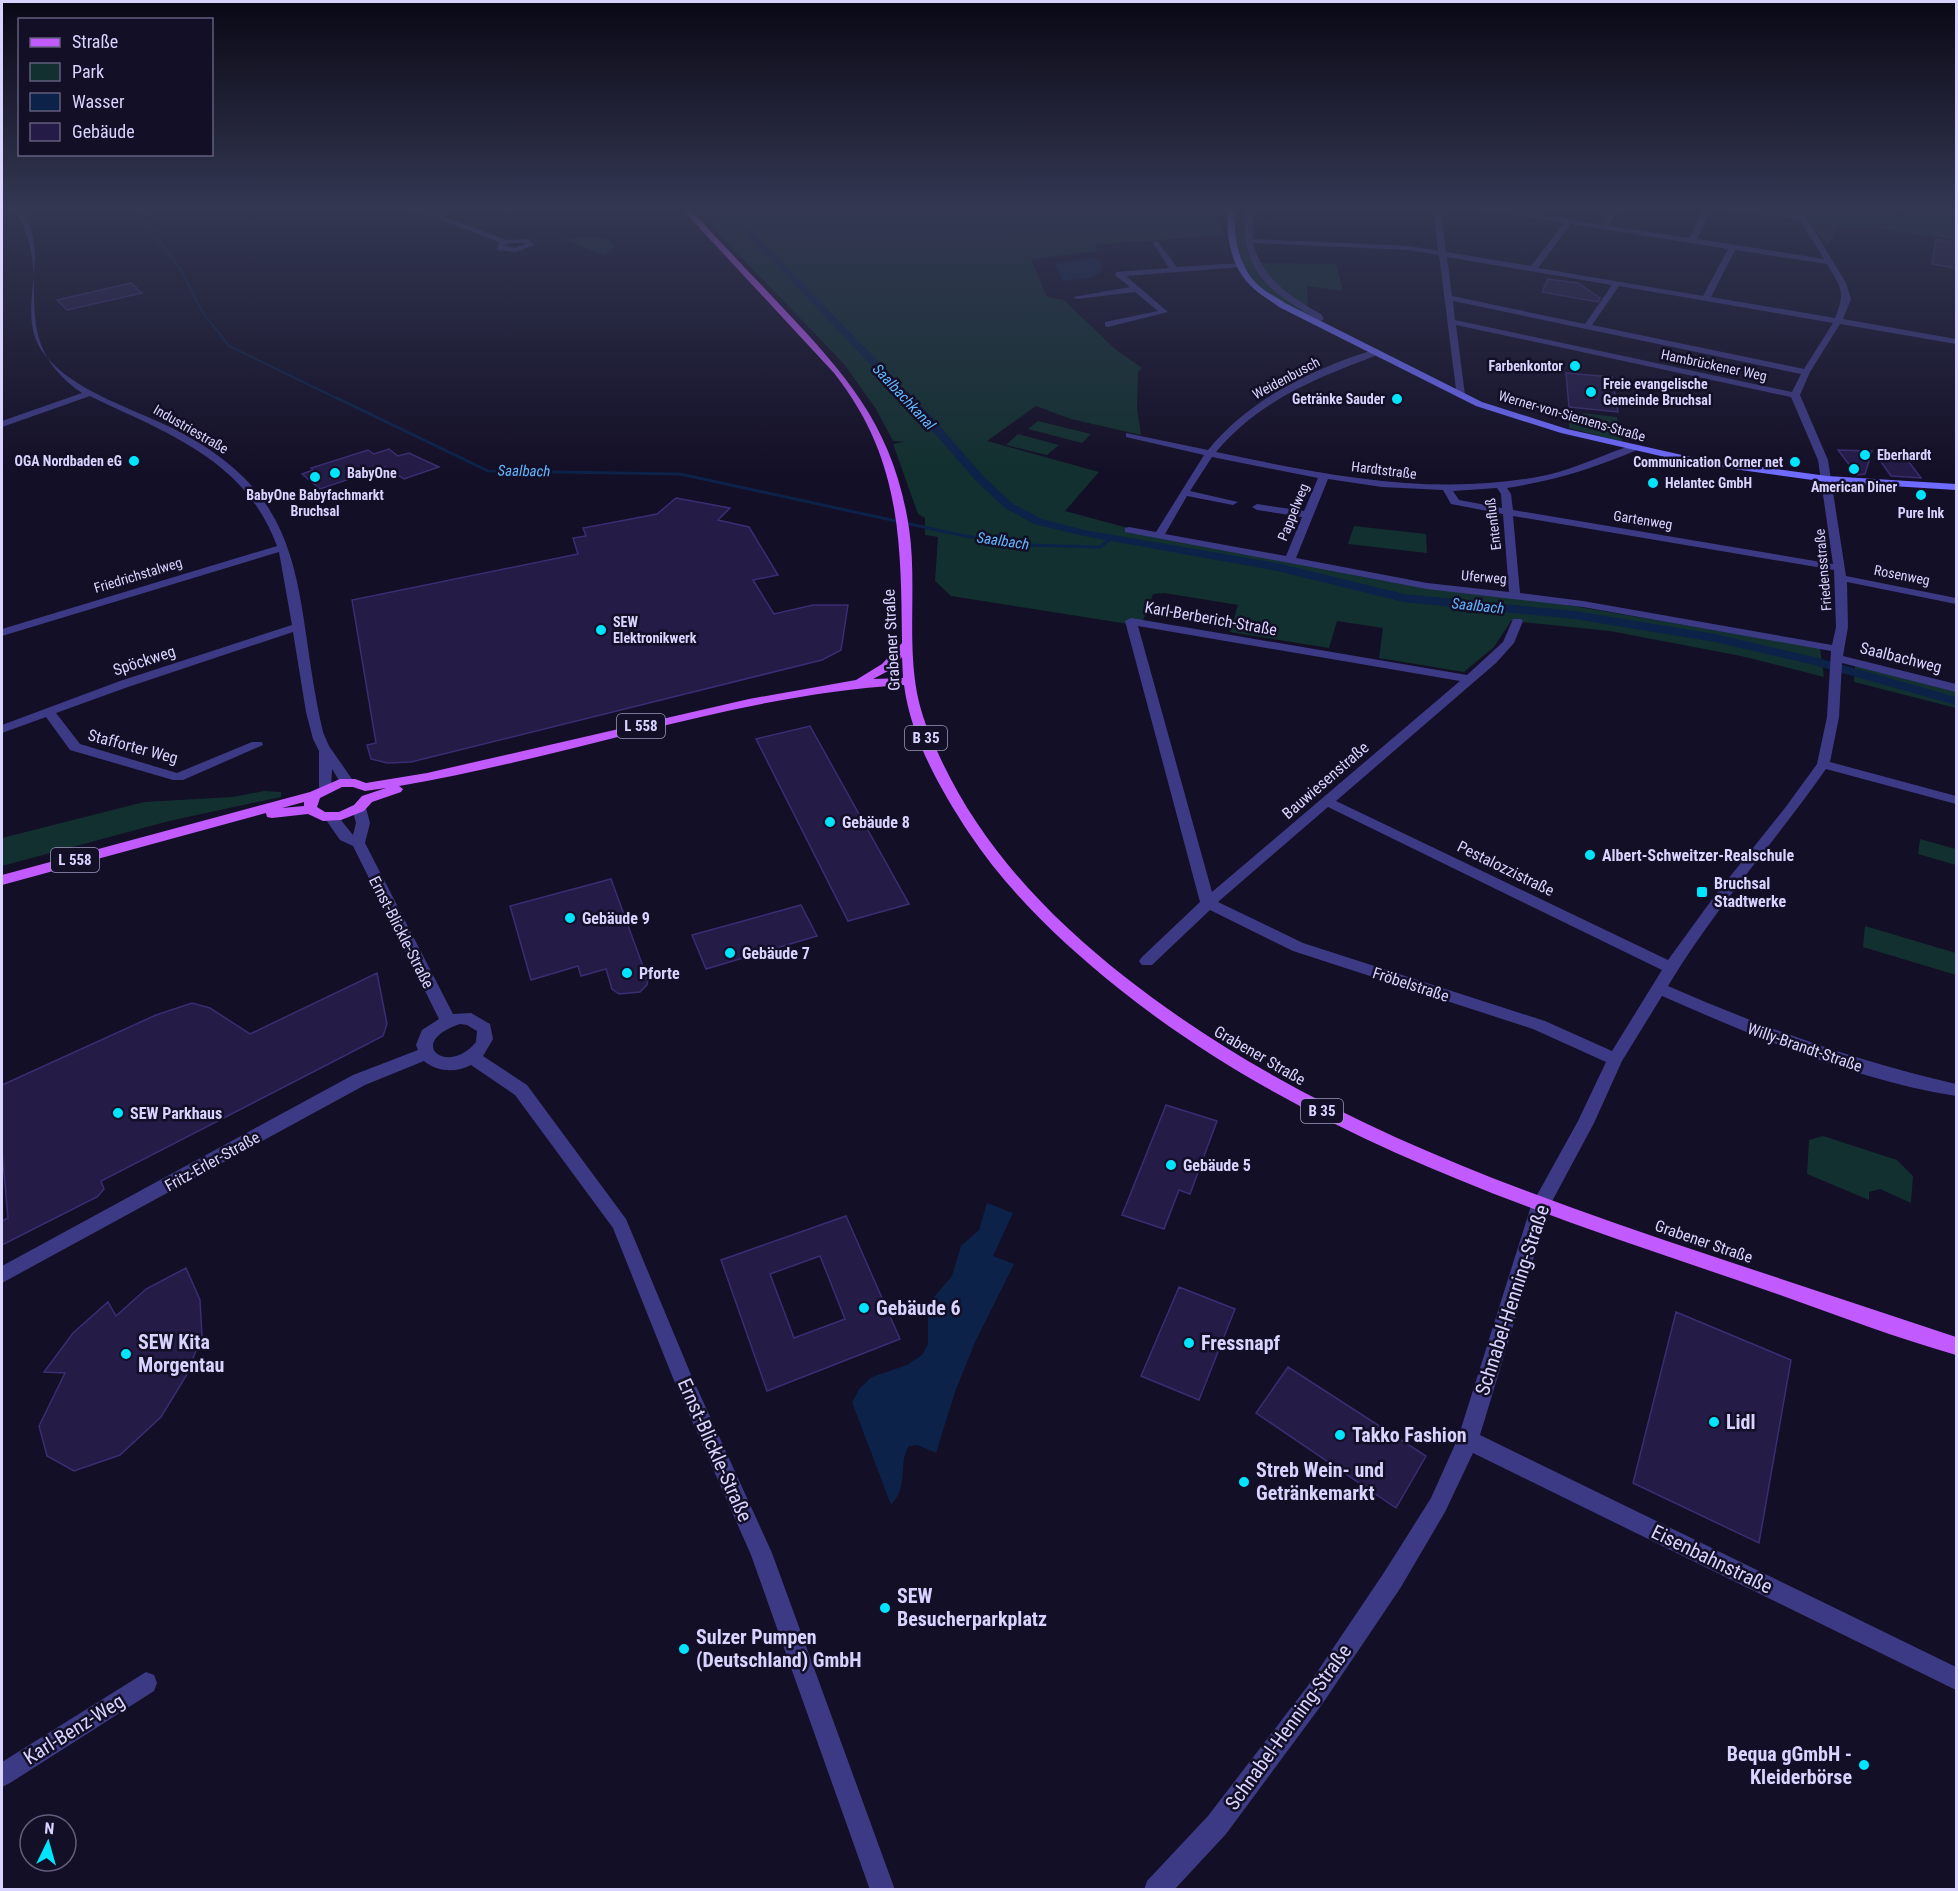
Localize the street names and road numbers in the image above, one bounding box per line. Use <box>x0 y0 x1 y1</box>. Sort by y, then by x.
street label: Hambrückener Weg <box>1660 346 1768 384</box>
street label: Weidenbusch <box>1250 354 1322 402</box>
street label: Werner-von-Siemens-Straße <box>1497 387 1648 445</box>
street label: Industriestraße <box>151 401 232 457</box>
street label: Hardtstraße <box>1350 458 1418 482</box>
street label: Pappelweg <box>1274 481 1312 543</box>
street label: Entenfluß <box>1482 497 1504 551</box>
street label: Gartenweg <box>1612 507 1674 533</box>
street label: Friedensstraße <box>1811 528 1835 612</box>
street label: Friedrichstalweg <box>92 554 184 596</box>
street label: Rosenweg <box>1873 562 1931 588</box>
street label: Uferweg <box>1461 567 1507 587</box>
street label: Grabener Straße <box>879 589 904 691</box>
street label: Karl-Berberich-Straße <box>1143 597 1279 639</box>
street label: Saalbachweg <box>1858 638 1944 677</box>
street label: Spöckweg <box>110 641 178 679</box>
road number: L 558 <box>617 714 665 738</box>
street label: Stafforter Weg <box>86 725 180 768</box>
road number: B 35 <box>905 726 947 750</box>
street label: Bauwiesenstraße <box>1278 738 1372 823</box>
street label: Pestalozzistraße <box>1454 837 1557 900</box>
road number: L 558 <box>51 848 99 872</box>
street label: Ernst-Blickle-Straße <box>365 873 438 992</box>
street label: Fröbelstraße <box>1370 963 1452 1006</box>
street label: Willy-Brandt-Straße <box>1745 1019 1865 1076</box>
street label: Grabener Straße <box>1211 1022 1309 1089</box>
road number: B 35 <box>1301 1099 1343 1123</box>
street label: Fritz-Erler-Straße <box>161 1128 263 1195</box>
street label: Schnabel-Henning-Straße <box>1470 1202 1554 1398</box>
street label: Grabener Straße <box>1653 1216 1755 1267</box>
street label: Ernst-Blickle-Straße <box>673 1375 757 1525</box>
street label: Eisenbahnstraße <box>1648 1519 1776 1599</box>
street label: Schnabel-Henning-Straße <box>1220 1639 1356 1815</box>
street label: Karl-Benz-Weg <box>19 1689 129 1769</box>

